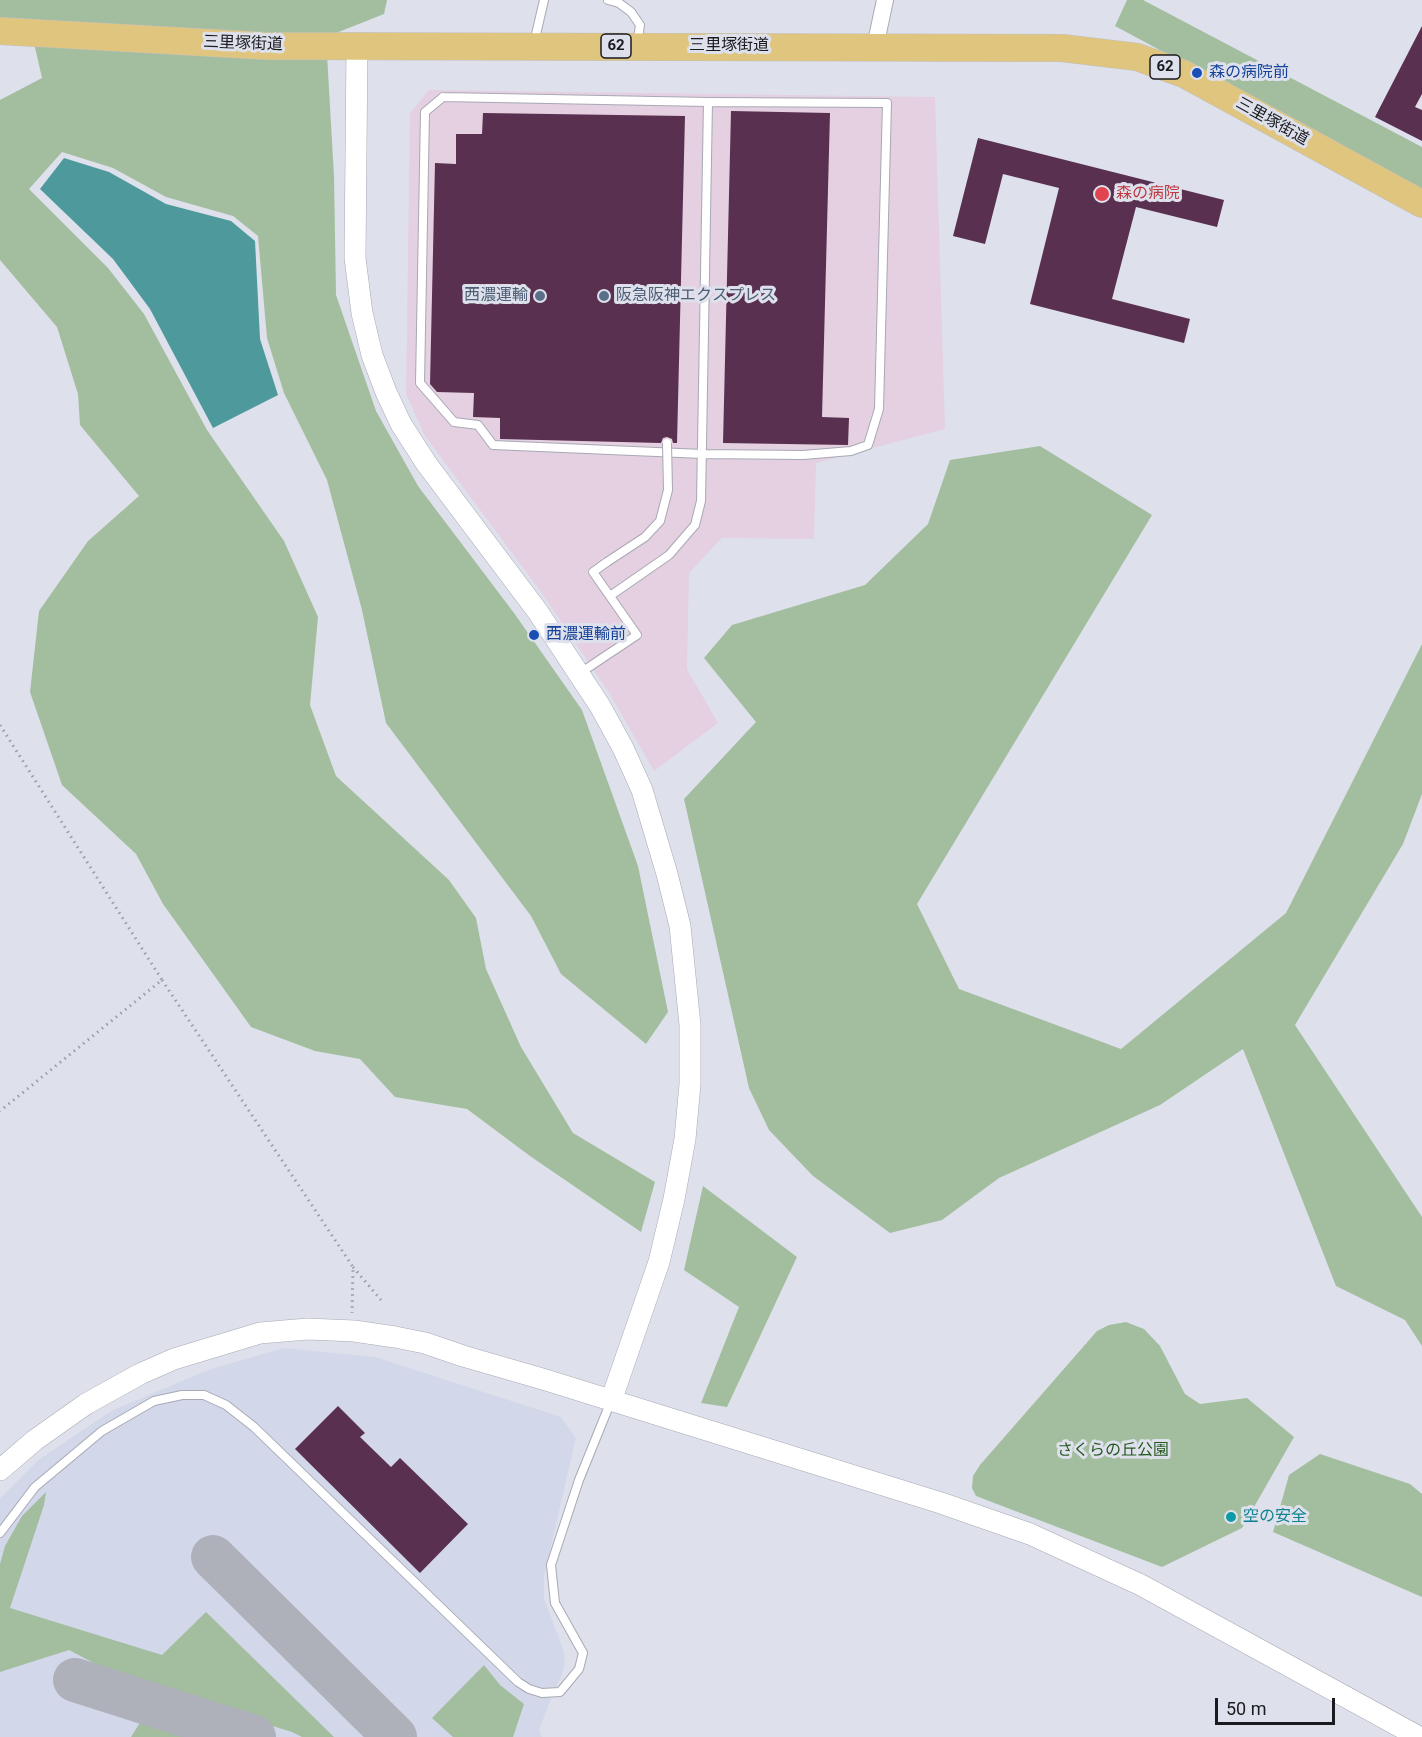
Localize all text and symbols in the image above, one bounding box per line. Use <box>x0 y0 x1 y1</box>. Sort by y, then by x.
street label: 三里塚街道 <box>203 33 283 55</box>
road number: 62 <box>601 34 631 58</box>
street label: 三里塚街道 <box>689 36 769 56</box>
road number: 62 <box>1150 55 1180 79</box>
place label: 森の病院前 <box>1209 63 1289 83</box>
marker: 森の病院前 <box>1190 66 1204 80</box>
street label: 三里塚街道 <box>1232 94 1312 150</box>
place label: 森の病院 <box>1116 184 1180 204</box>
marker: 森の病院 <box>1093 185 1111 203</box>
place label: 西濃運輸 <box>464 286 528 306</box>
place label: 阪急阪神エクスプレス <box>616 286 776 306</box>
marker: 西濃運輸 <box>533 289 547 303</box>
marker: 阪急阪神エクスプレス <box>597 289 611 303</box>
place label: 西濃運輸前 <box>546 625 626 645</box>
marker: 西濃運輸前 <box>527 628 541 642</box>
park label: さくらの丘公園 <box>1057 1441 1169 1461</box>
place label: 空の安全 <box>1243 1507 1307 1527</box>
marker: 空の安全 <box>1224 1510 1238 1524</box>
scale bar <box>1218 1686 1338 1724</box>
text: 50 m <box>1226 1698 1266 1719</box>

